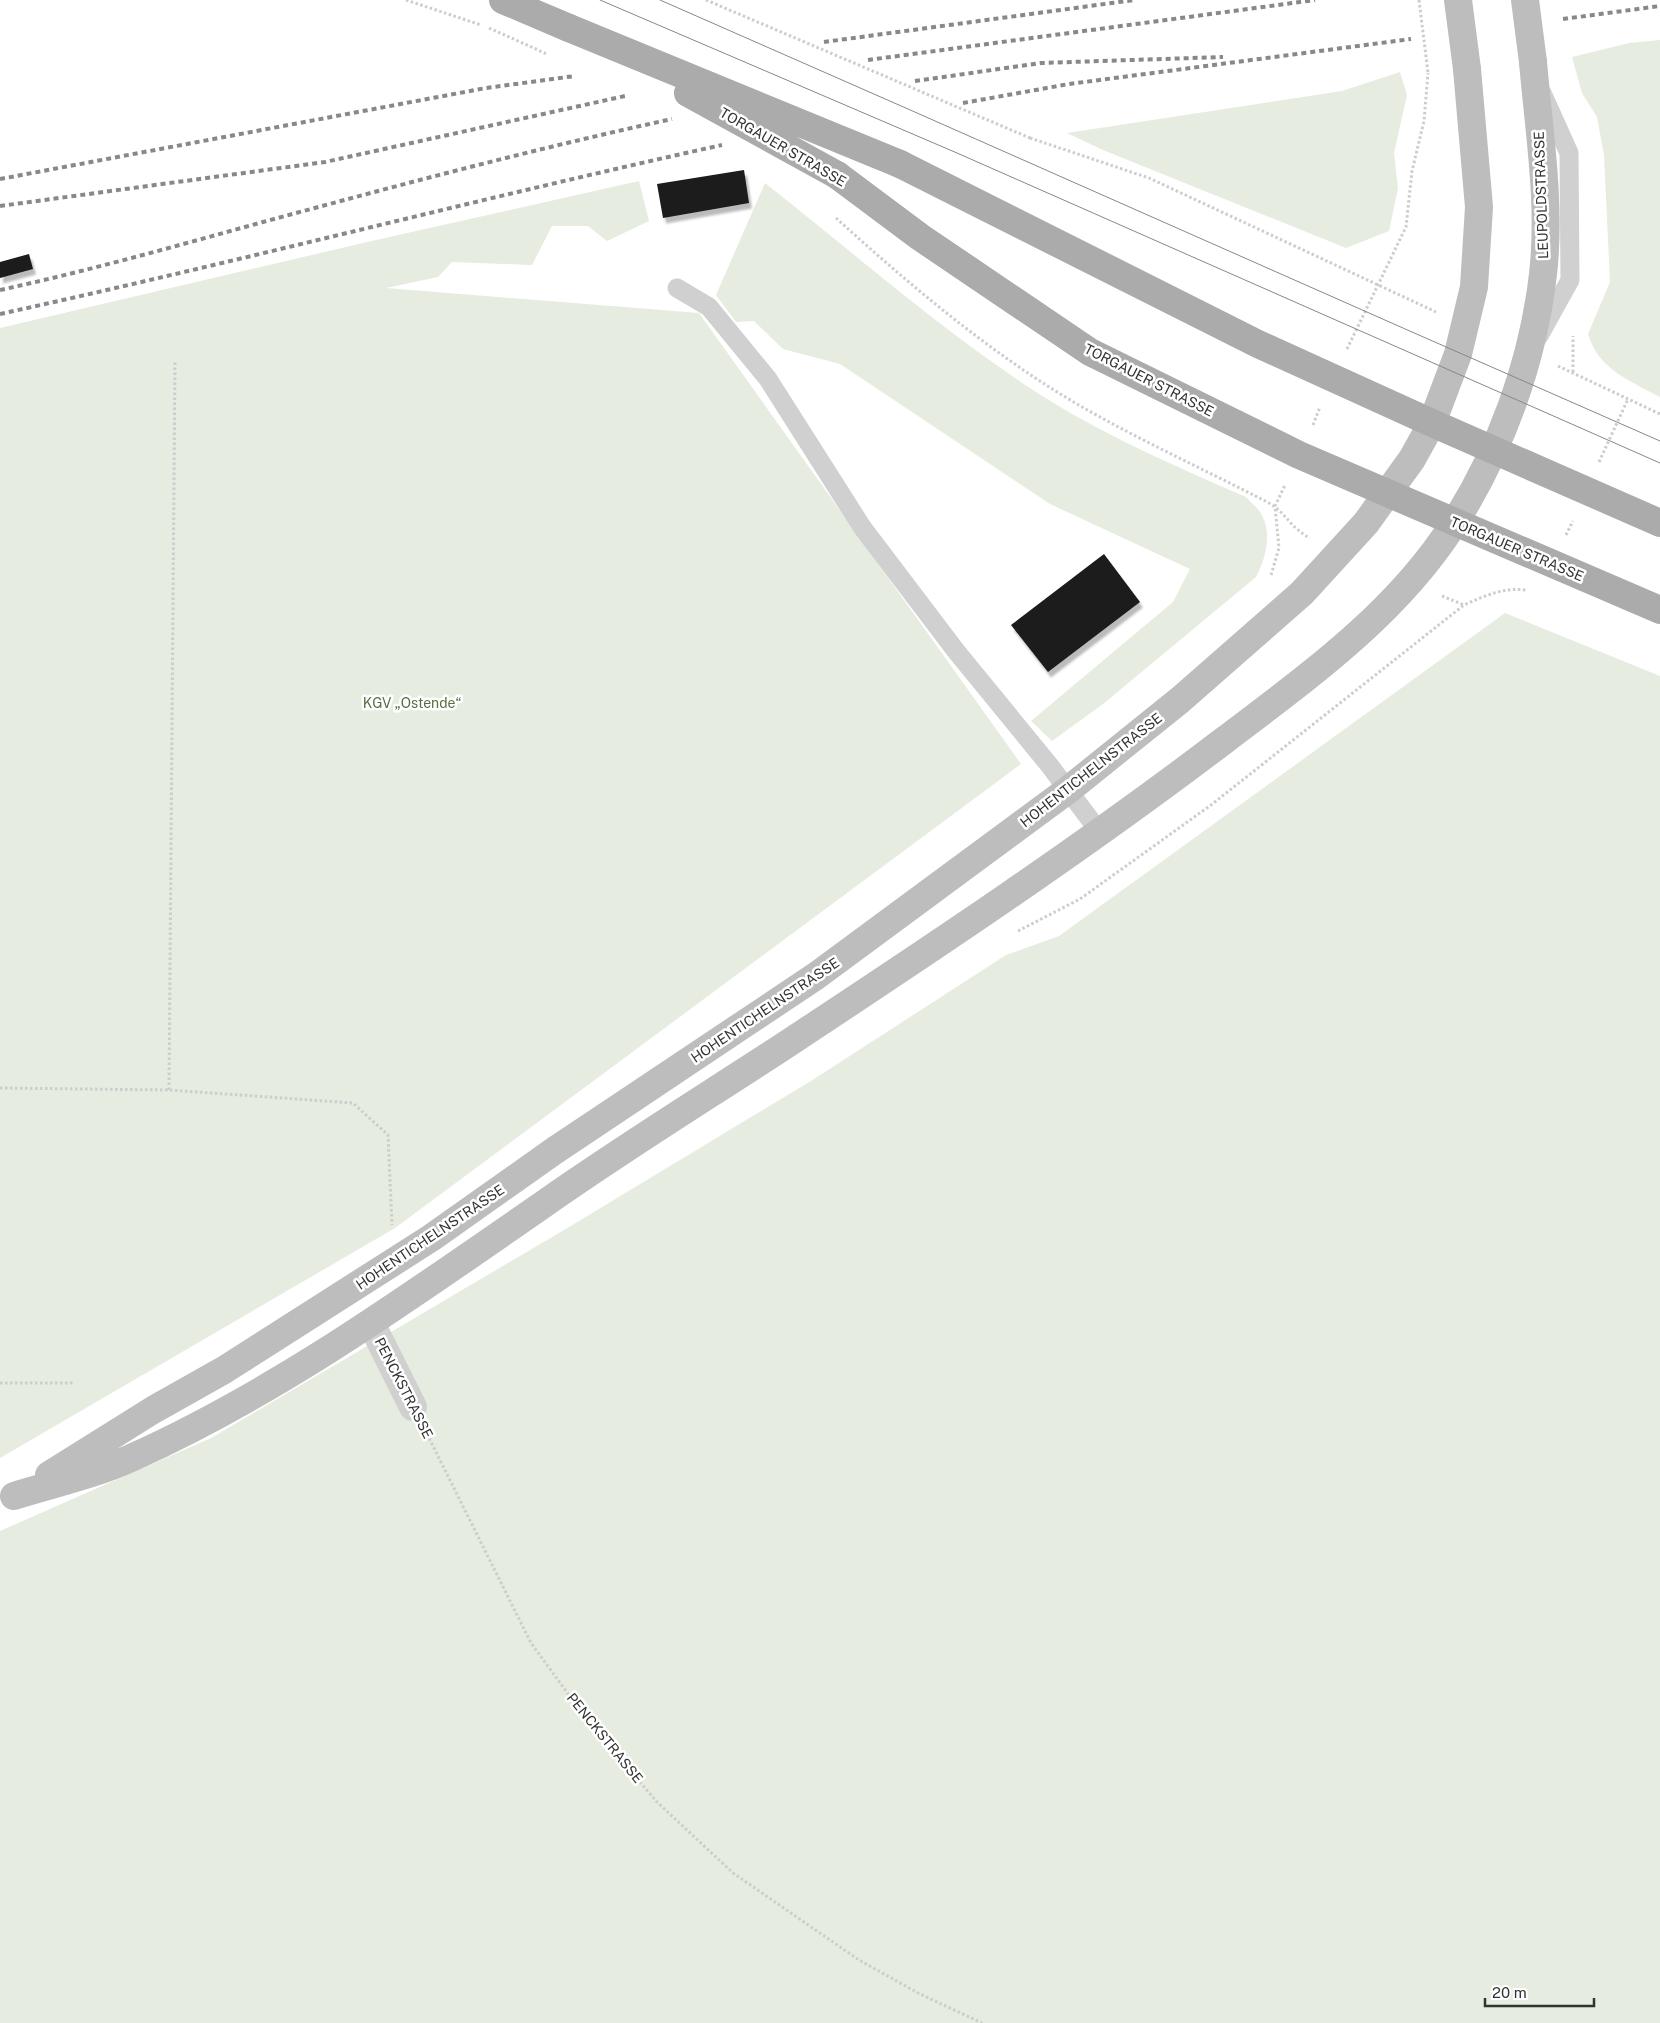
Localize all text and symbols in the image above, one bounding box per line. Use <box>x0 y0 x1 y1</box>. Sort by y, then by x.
street label: TORGAUER STRASSE <box>717 104 849 190</box>
street label: LEUPOLDSTRASSE <box>1531 131 1551 259</box>
street label: TORGAUER STRASSE <box>1082 340 1216 420</box>
street label: TORGAUER STRASSE <box>1448 514 1586 584</box>
park label: KGV „Ostende“ <box>363 695 461 711</box>
street label: HOHENTICHELNSTRASSE <box>1017 710 1165 830</box>
street label: HOHENTICHELNSTRASSE <box>688 954 842 1066</box>
street label: HOHENTICHELNSTRASSE <box>353 1181 507 1293</box>
street label: PENCKSTRASSE <box>372 1335 436 1441</box>
street label: PENCKSTRASSE <box>564 1690 646 1786</box>
scale bar <box>1485 1976 1594 2008</box>
text: 20 m <box>1492 1984 1527 2001</box>

